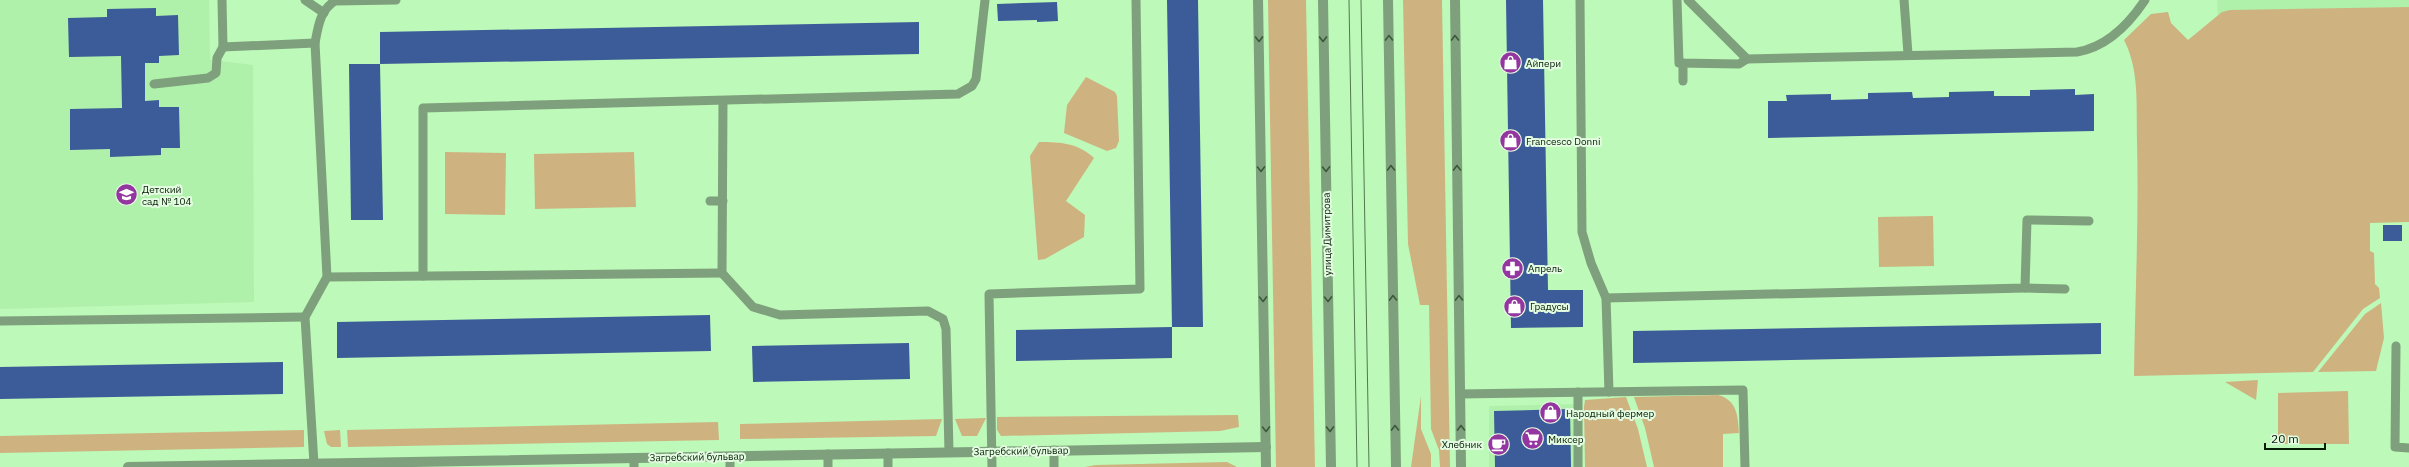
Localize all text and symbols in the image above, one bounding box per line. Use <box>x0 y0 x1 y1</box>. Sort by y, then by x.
one-way arrow <box>1385 35 1393 41</box>
one-way arrow <box>1451 35 1459 41</box>
one-way arrow <box>1255 36 1263 42</box>
one-way arrow <box>1319 36 1327 42</box>
shop icon: Айпери <box>1498 50 1524 76</box>
place label: Айпери <box>1526 57 1561 70</box>
shop icon: Francesco Donni <box>1497 128 1523 154</box>
place label: Francesco Donni <box>1526 135 1600 148</box>
one-way arrow <box>1387 165 1395 171</box>
one-way arrow <box>1453 165 1461 171</box>
one-way arrow <box>1257 166 1265 172</box>
one-way arrow <box>1322 166 1330 172</box>
school or university icon: Детский сад № 104 <box>114 182 140 208</box>
place label: Детский сад № 104 <box>142 183 192 208</box>
street label: улица Димитрова <box>1320 192 1334 276</box>
pharmacy icon: Апрель <box>1500 255 1526 281</box>
place label: Апрель <box>1528 262 1562 275</box>
shop icon: Градусы <box>1502 293 1528 319</box>
one-way arrow <box>1389 295 1397 301</box>
one-way arrow <box>1455 295 1463 301</box>
one-way arrow <box>1259 296 1267 302</box>
one-way arrow <box>1324 296 1332 302</box>
place label: Градусы <box>1530 300 1569 313</box>
shop icon: Народный фермер <box>1538 400 1564 426</box>
place label: Народный фермер <box>1566 407 1654 420</box>
one-way arrow <box>1391 425 1399 431</box>
one-way arrow <box>1457 425 1465 431</box>
scale bar <box>2265 425 2325 451</box>
one-way arrow <box>1261 426 1270 432</box>
one-way arrow <box>1326 426 1334 432</box>
supermarket icon: Миксер <box>1519 426 1545 452</box>
cafe icon: Хлебник <box>1485 431 1511 457</box>
text: 20 m <box>2271 431 2299 446</box>
place label: Миксер <box>1548 433 1584 446</box>
place label: Хлебник <box>1442 438 1482 451</box>
street label: Загребский бульвар <box>973 444 1069 458</box>
street label: Загребский бульвар <box>649 450 745 464</box>

